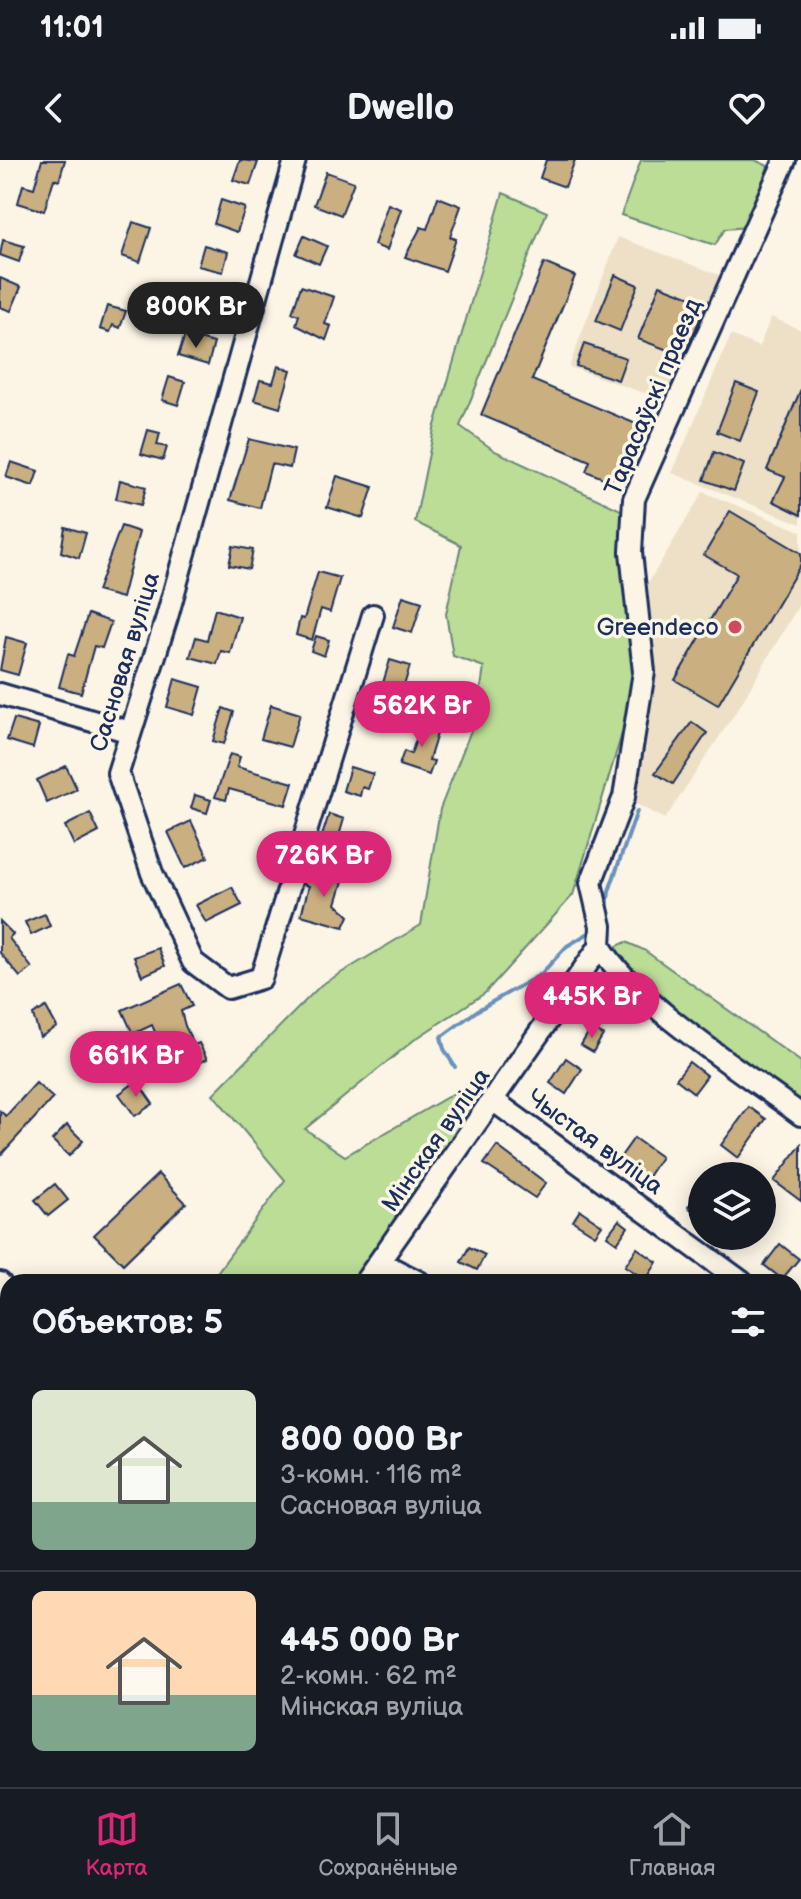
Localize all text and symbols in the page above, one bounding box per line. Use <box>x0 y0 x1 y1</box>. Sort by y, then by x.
text: 11:01 <box>40 10 104 46</box>
icon: back <box>32 86 76 130</box>
icon: heart <box>725 86 769 130</box>
text: Dwello <box>347 87 454 130</box>
pin: 800K Br <box>122 282 270 350</box>
text: 800K Br <box>145 292 247 323</box>
street label: Тарасаўскі праезд <box>598 294 708 500</box>
street label: Сасновая вуліца <box>84 569 166 755</box>
place label: Greendeco <box>596 613 719 642</box>
marker: Greendeco <box>726 618 744 636</box>
pin: 562K Br <box>348 681 496 749</box>
text: 562K Br <box>372 691 472 722</box>
pin: 726K Br <box>250 831 398 899</box>
text: 726K Br <box>274 841 374 872</box>
pin: 445K Br <box>518 972 666 1040</box>
text: 445K Br <box>542 982 642 1013</box>
pin: 661K Br <box>62 1031 210 1099</box>
text: 661K Br <box>88 1041 184 1072</box>
street label: Мінская вуліца <box>376 1062 496 1218</box>
street label: Чыстая вуліца <box>521 1083 669 1201</box>
map controls <box>688 1162 776 1250</box>
button: layers <box>688 1162 776 1250</box>
icon: filters <box>726 1300 770 1344</box>
text: Объектов: 5 <box>32 1302 223 1343</box>
text: 800 000 Br <box>280 1419 462 1460</box>
icon: home <box>96 1422 192 1518</box>
text: 3-комн. · 116 m² <box>280 1460 462 1491</box>
text: Сасновая вуліца <box>280 1491 482 1522</box>
text: 445 000 Br <box>280 1620 459 1661</box>
icon: home <box>96 1623 192 1719</box>
text: 2-комн. · 62 m² <box>280 1661 457 1692</box>
text: Мінская вуліца <box>280 1692 463 1723</box>
tab: Карта <box>86 1807 147 1882</box>
tab: Сохранённые <box>319 1807 458 1882</box>
tab: Главная <box>629 1807 715 1882</box>

